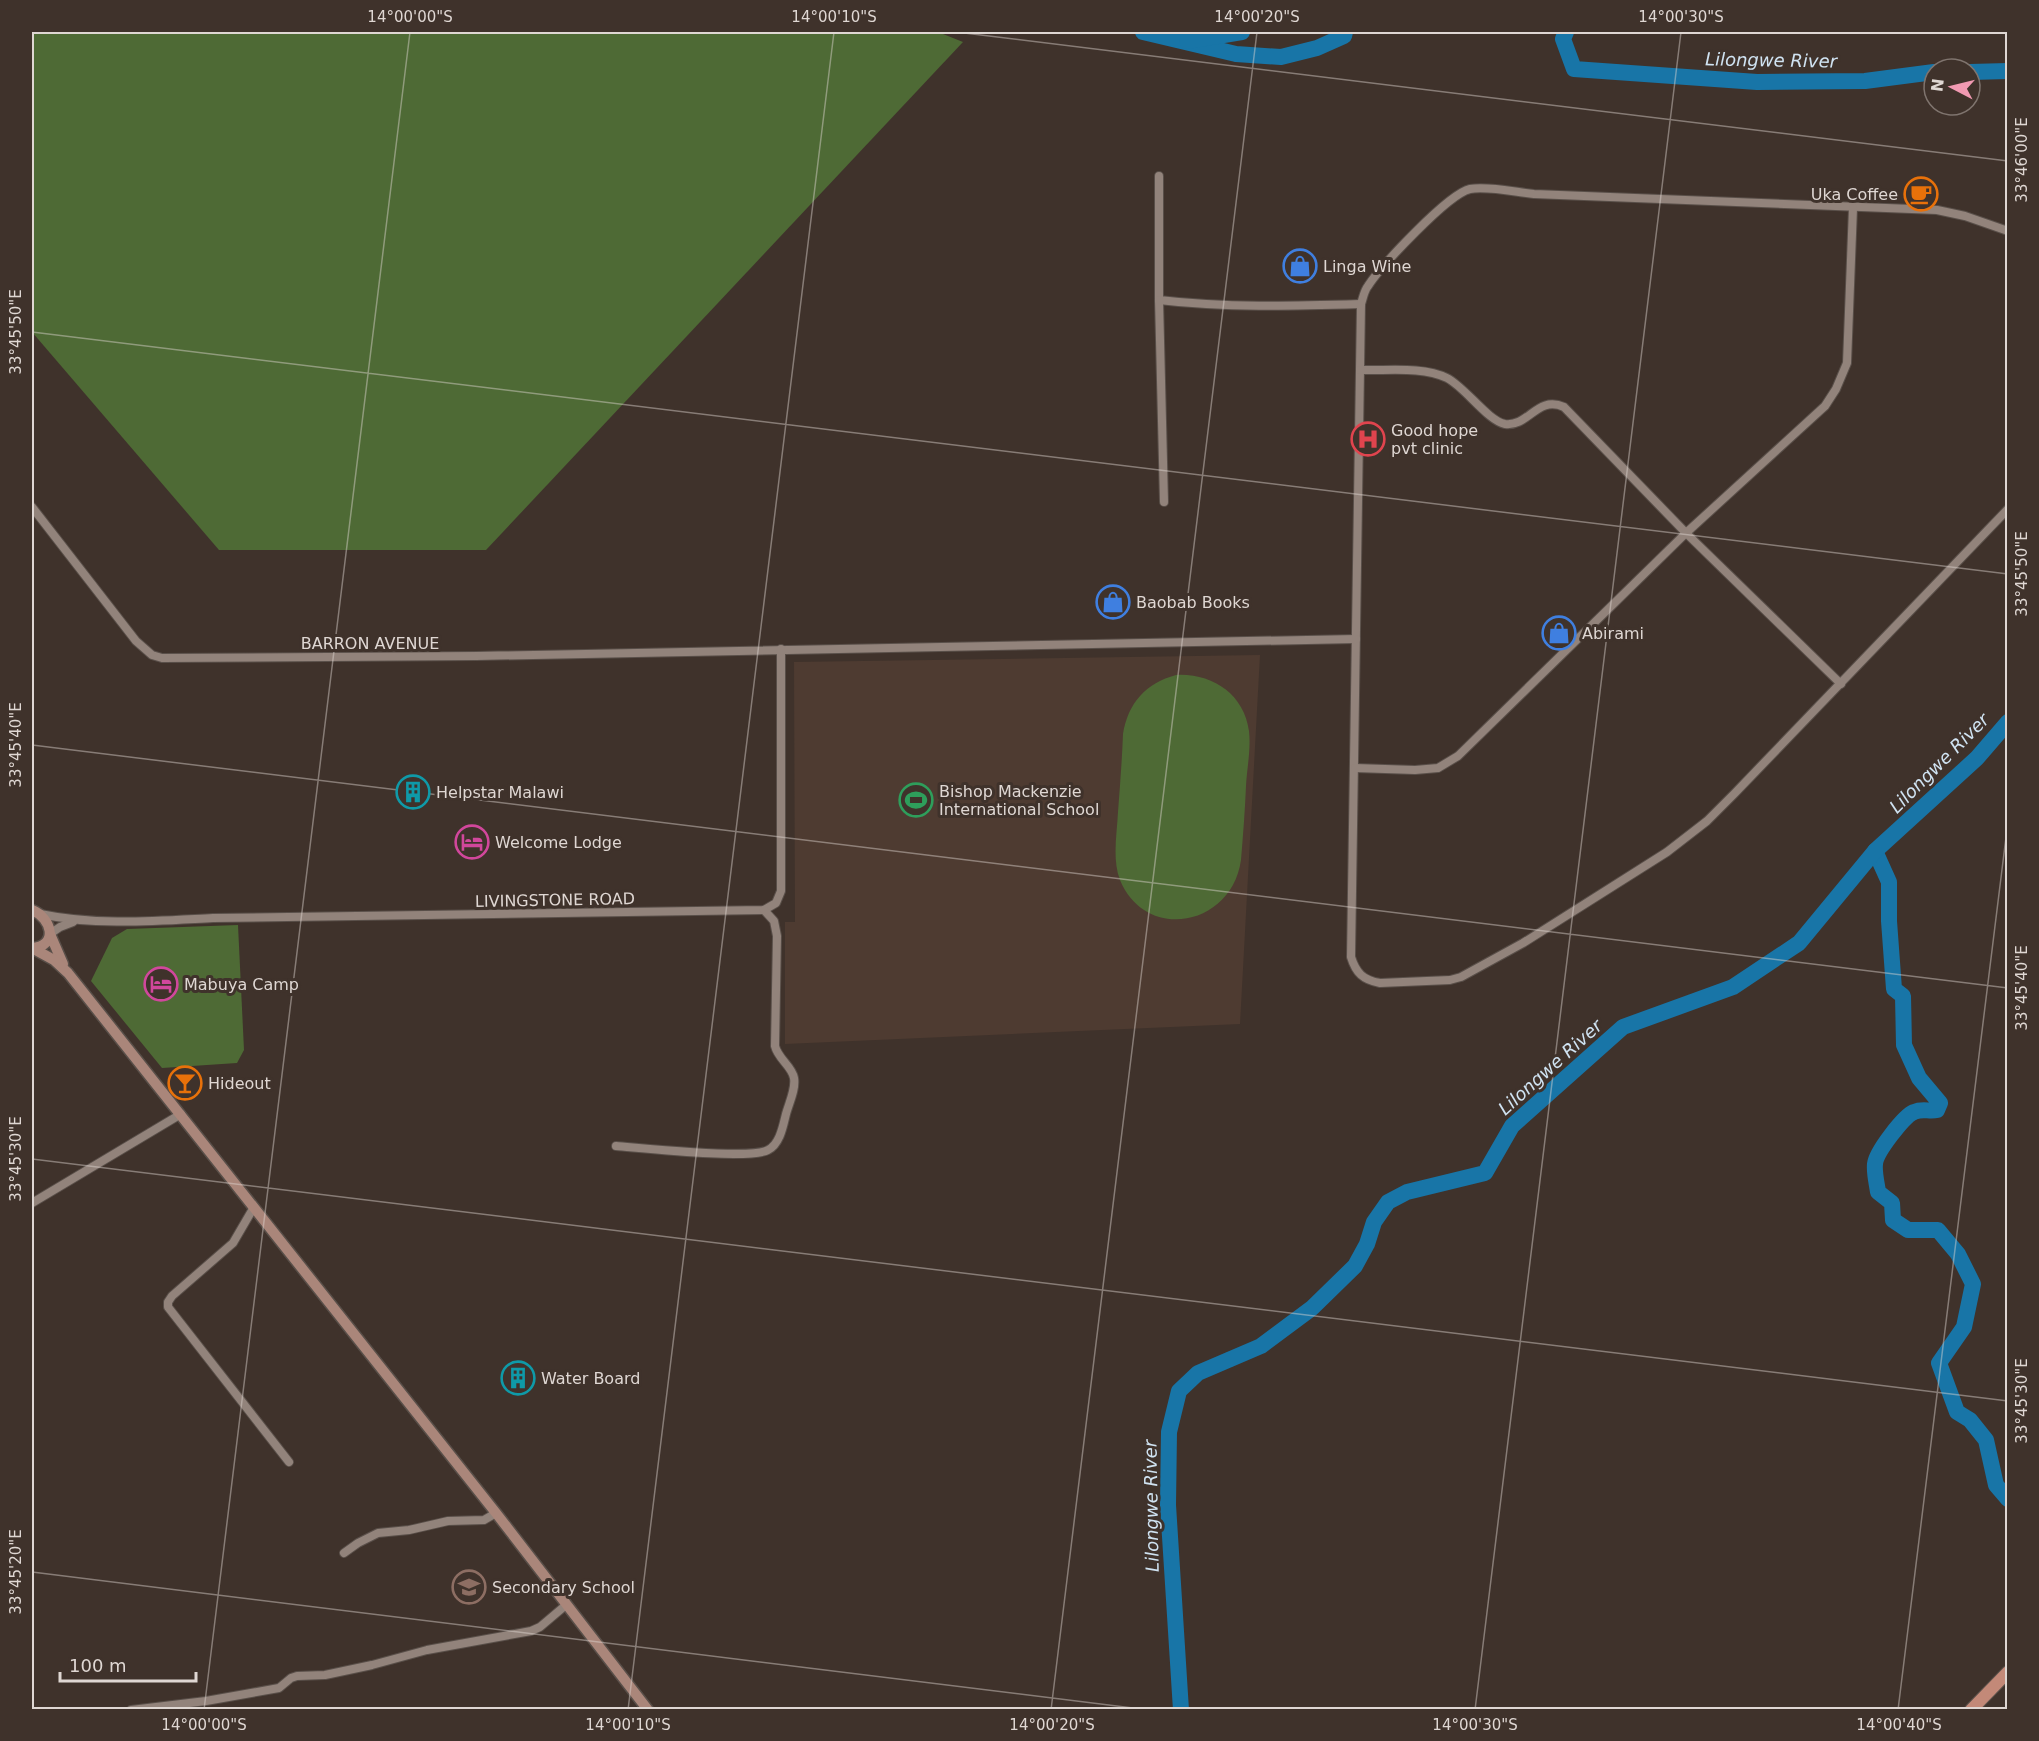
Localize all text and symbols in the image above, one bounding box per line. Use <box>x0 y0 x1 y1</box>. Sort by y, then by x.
text: 14°00'00"S <box>367 8 453 26</box>
text: 14°00'10"S <box>791 8 877 26</box>
text: 14°00'20"S <box>1214 8 1300 26</box>
text: 14°00'30"S <box>1638 8 1724 26</box>
water label: Lilongwe River <box>1705 48 1839 72</box>
north arrow <box>1922 57 1982 117</box>
text: N <box>1927 77 1948 93</box>
text: 33°46'00"E <box>2013 117 2031 203</box>
cafe icon: Uka Coffee <box>1903 176 1939 212</box>
place label: Uka Coffee <box>1811 185 1898 204</box>
shop icon: Linga Wine <box>1282 248 1318 284</box>
place label: Linga Wine <box>1323 257 1411 276</box>
text: 33°45'50"E <box>7 289 25 375</box>
hospital icon: Good hope pvt clinic <box>1350 421 1386 457</box>
place label: Good hope pvt clinic <box>1391 421 1478 458</box>
text: 33°45'50"E <box>2013 531 2031 617</box>
shop icon: Baobab Books <box>1095 584 1131 620</box>
place label: Baobab Books <box>1136 593 1250 612</box>
shop icon: Abirami <box>1541 615 1577 651</box>
place label: Abirami <box>1582 624 1644 643</box>
street label: BARRON AVENUE <box>301 634 439 653</box>
text: 33°45'40"E <box>7 702 25 788</box>
water label: Lilongwe River <box>1885 708 1994 817</box>
building icon: Helpstar Malawi <box>395 774 431 810</box>
sports icon: Bishop Mackenzie International School <box>898 782 934 818</box>
place label: Bishop Mackenzie International School <box>939 782 1099 819</box>
place label: Helpstar Malawi <box>436 783 564 802</box>
hotel icon: Welcome Lodge <box>454 824 490 860</box>
place label: Welcome Lodge <box>495 833 622 852</box>
street label: LIVINGSTONE ROAD <box>475 889 635 911</box>
text: 33°45'40"E <box>2013 945 2031 1031</box>
hotel icon: Mabuya Camp <box>143 966 179 1002</box>
place label: Mabuya Camp <box>184 975 299 994</box>
water label: Lilongwe River <box>1494 1014 1607 1119</box>
bar icon: Hideout <box>167 1065 203 1101</box>
place label: Hideout <box>208 1074 271 1093</box>
text: 33°45'30"E <box>7 1116 25 1202</box>
text: 33°45'30"E <box>2013 1358 2031 1444</box>
building icon: Water Board <box>500 1360 536 1396</box>
place label: Water Board <box>541 1369 640 1388</box>
water label: Lilongwe River <box>1139 1438 1163 1572</box>
text: 33°45'20"E <box>7 1529 25 1615</box>
school or university icon: Secondary School <box>451 1569 487 1605</box>
place label: Secondary School <box>492 1578 635 1597</box>
scale bar <box>60 1645 196 1683</box>
text: 100 m <box>69 1655 127 1676</box>
text: 14°00'00"S <box>161 1716 247 1734</box>
text: 14°00'10"S <box>585 1716 671 1734</box>
text: 14°00'20"S <box>1009 1716 1095 1734</box>
text: 14°00'30"S <box>1432 1716 1518 1734</box>
text: 14°00'40"S <box>1856 1716 1942 1734</box>

